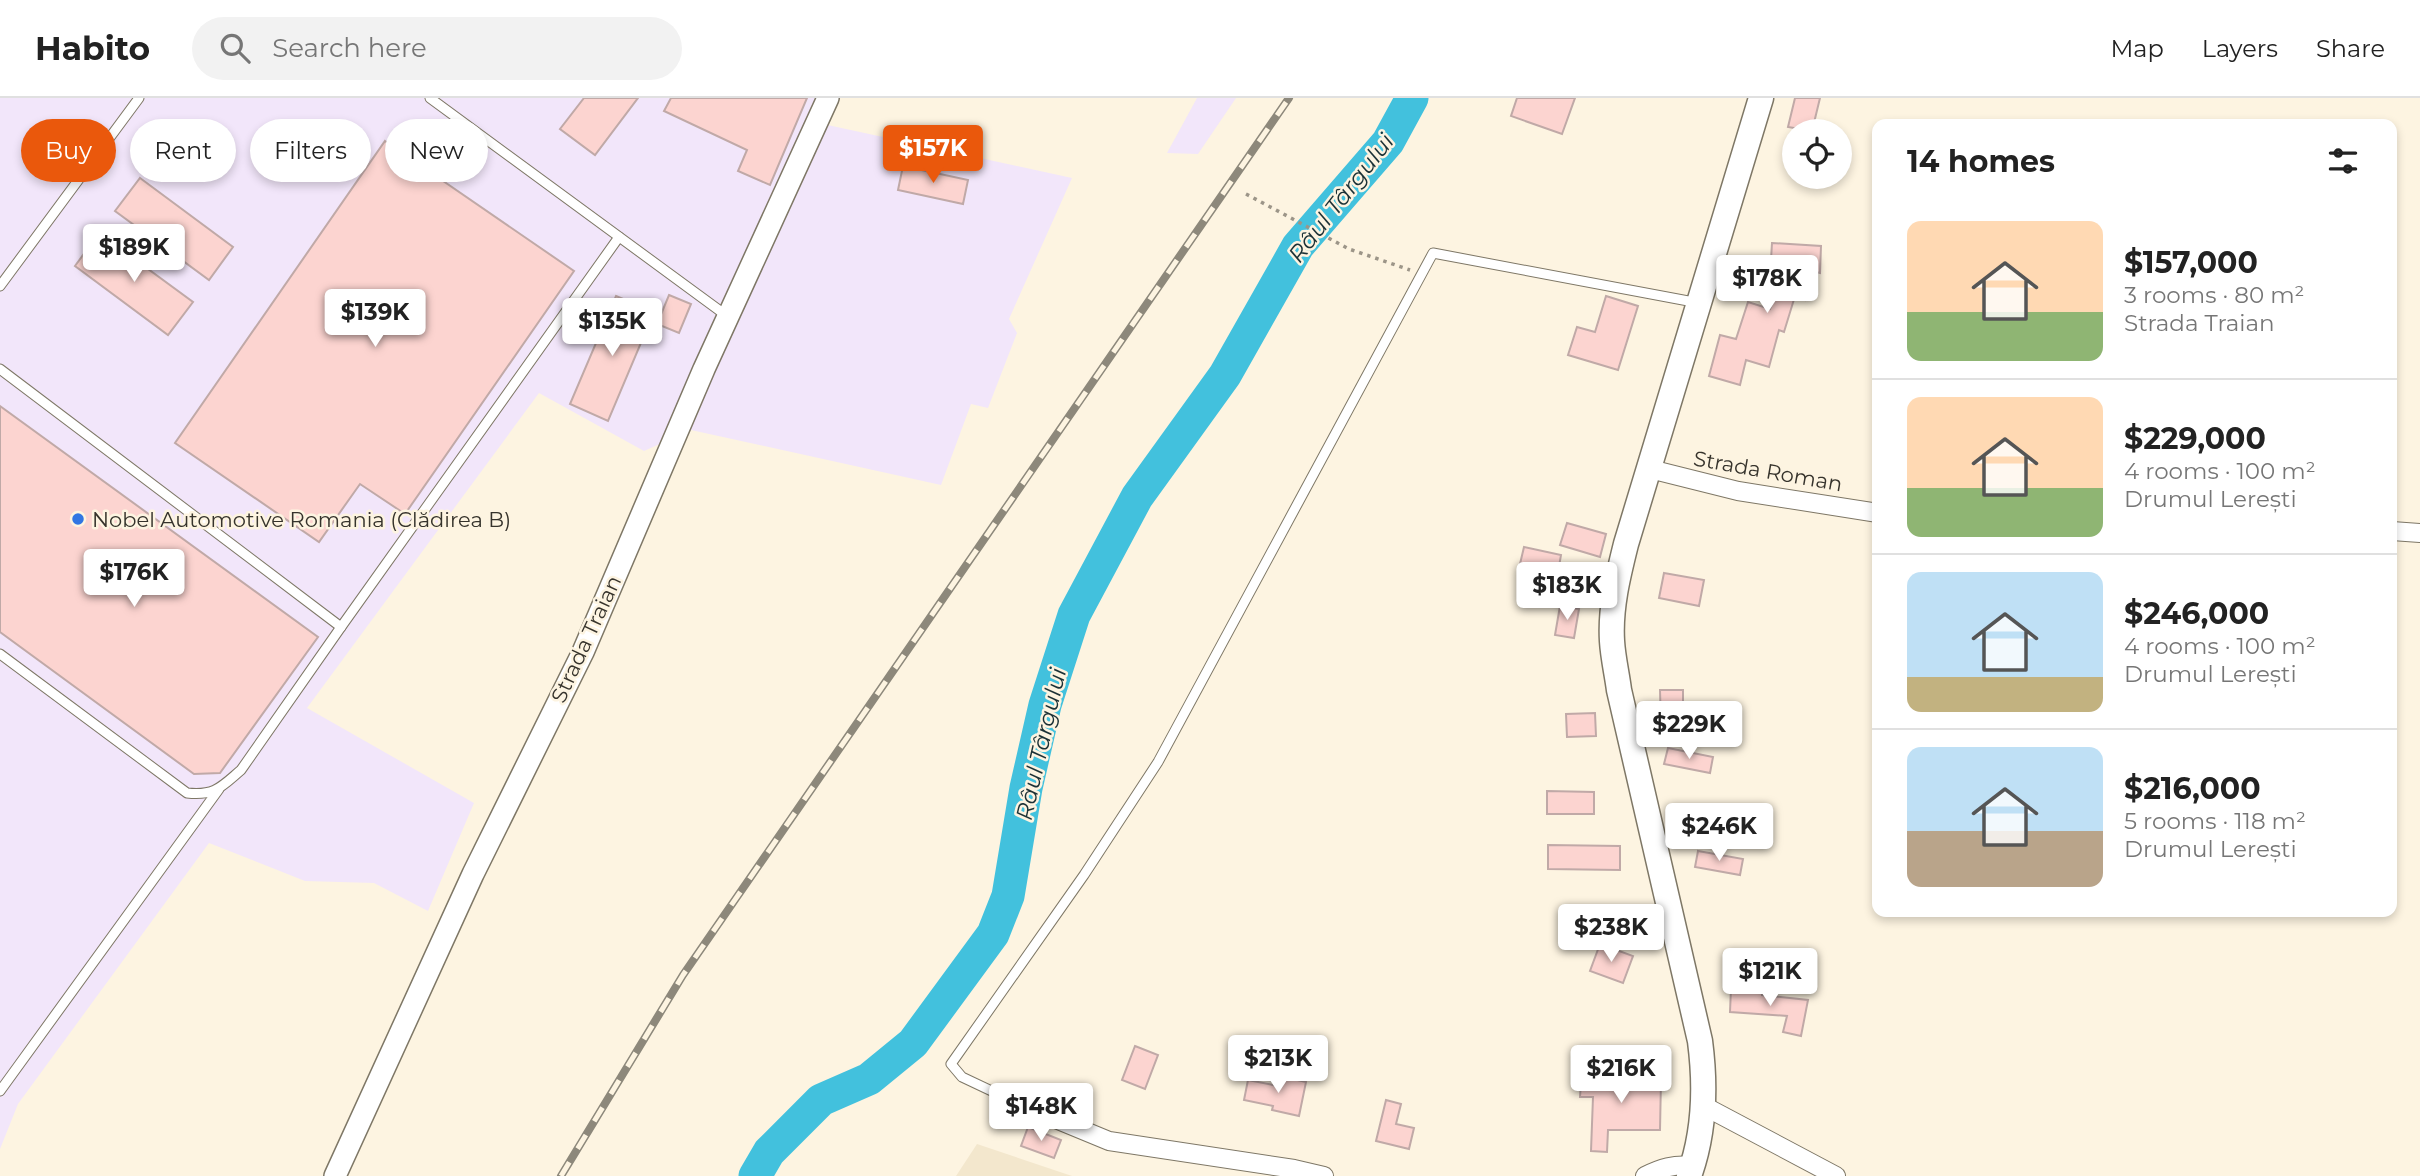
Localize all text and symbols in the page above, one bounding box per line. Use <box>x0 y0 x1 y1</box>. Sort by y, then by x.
search box <box>192 17 682 80</box>
text: Habito <box>35 28 150 68</box>
icon: search <box>216 29 254 67</box>
text: Search here <box>272 32 427 64</box>
text: Map <box>2110 34 2164 63</box>
text: Layers <box>2202 34 2278 63</box>
text: Share <box>2316 34 2385 63</box>
chip: Buy <box>21 119 116 182</box>
chip: Rent <box>130 119 236 182</box>
chip: Filters <box>250 119 371 182</box>
chip: New <box>385 119 488 182</box>
map controls <box>1782 119 1852 189</box>
button: locate <box>1782 119 1852 189</box>
pin: $157K <box>884 126 982 185</box>
water label: Râul Târgului <box>1282 128 1400 268</box>
text: $157K <box>899 134 967 162</box>
icon: filters <box>2324 142 2362 180</box>
text: 14 homes <box>1907 143 2055 180</box>
pin: $189K <box>85 225 183 284</box>
text: $189K <box>99 233 169 261</box>
text: $157,000 <box>2124 244 2258 281</box>
icon: home <box>1963 249 2047 333</box>
pin: $178K <box>1718 256 1816 315</box>
text: $178K <box>1732 264 1802 292</box>
text: 3 rooms · 80 m² <box>2124 281 2304 309</box>
pin: $139K <box>326 289 424 349</box>
text: $139K <box>341 298 409 326</box>
pin: $135K <box>563 299 661 358</box>
text: $135K <box>578 307 646 335</box>
text: Strada Traian <box>2124 309 2275 337</box>
text: $229,000 <box>2124 420 2266 457</box>
icon: home <box>1963 425 2047 509</box>
street label: Strada Roman <box>1692 446 1844 496</box>
text: 4 rooms · 100 m² <box>2124 457 2316 485</box>
text: Drumul Lerești <box>2124 485 2297 513</box>
place label: Nobel Automotive Romania (Clădirea B) <box>92 507 511 532</box>
marker: Nobel Automotive Romania (Clădirea B) <box>70 511 86 527</box>
pin: $176K <box>85 550 183 609</box>
text: $176K <box>100 558 168 586</box>
pin: $183K <box>1518 562 1616 622</box>
street label: Strada Traian <box>546 571 626 707</box>
text: $183K <box>1532 571 1602 599</box>
text: $246,000 <box>2124 595 2269 632</box>
icon: home <box>1963 600 2047 684</box>
text: 4 rooms · 100 m² <box>2124 632 2316 660</box>
text: Drumul Lerești <box>2124 660 2297 688</box>
water label: Râul Târgului <box>1010 664 1072 823</box>
pin: $229K <box>1640 702 1738 761</box>
text: $229K <box>1652 710 1726 738</box>
text: $216,000 <box>2124 770 2261 807</box>
icon: home <box>1963 775 2047 859</box>
pin: $246K <box>1670 804 1768 863</box>
text: 5 rooms · 118 m² <box>2124 807 2306 835</box>
text: $246K <box>1681 812 1757 840</box>
text: Drumul Lerești <box>2124 835 2297 863</box>
pin: $238K <box>1562 904 1660 964</box>
text: $238K <box>1574 913 1648 941</box>
pin: $121K <box>1721 948 1819 1008</box>
text: $121K <box>1738 957 1802 985</box>
pin: $213K <box>1229 1035 1327 1095</box>
text: $213K <box>1244 1044 1312 1072</box>
pin: $216K <box>1572 1046 1670 1105</box>
text: $216K <box>1587 1054 1655 1082</box>
pin: $148K <box>992 1084 1090 1143</box>
text: $148K <box>1005 1092 1077 1120</box>

